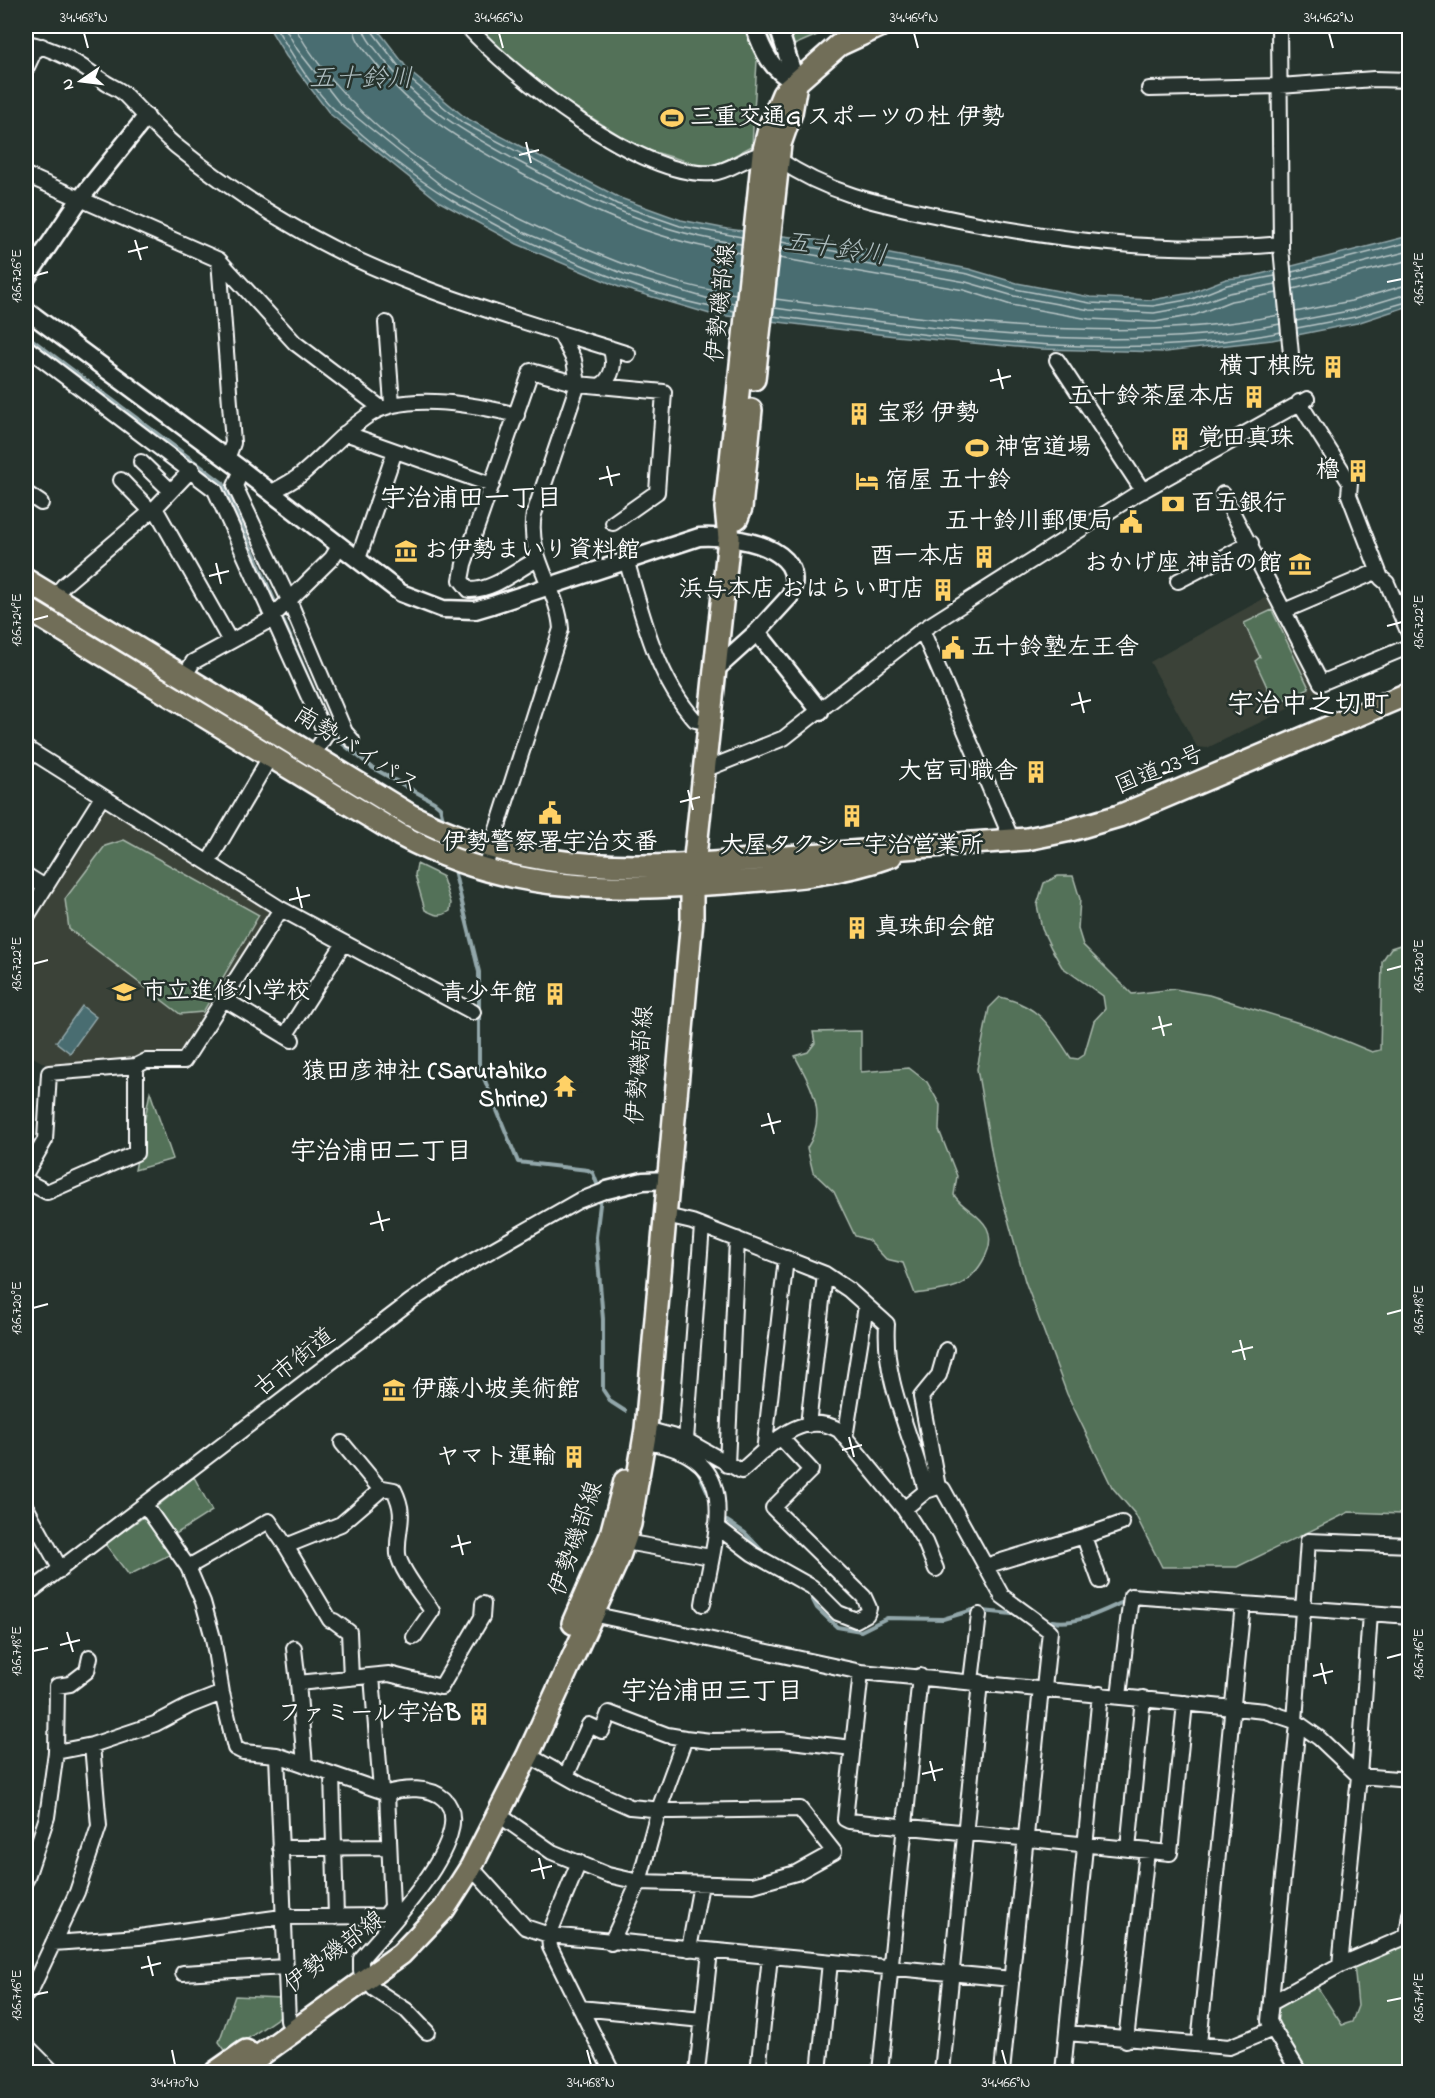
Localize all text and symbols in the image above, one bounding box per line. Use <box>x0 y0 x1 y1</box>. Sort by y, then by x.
text: 34.468°N <box>60 7 108 29</box>
text: 34.466°N <box>475 7 523 29</box>
text: 34.464°N <box>890 7 938 29</box>
text: 34.462°N <box>1304 7 1354 29</box>
north arrow <box>51 51 111 111</box>
water label: 五十鈴川 <box>309 61 413 99</box>
text: N <box>55 76 81 92</box>
place label: 三重交通G スポーツの杜 伊勢 <box>690 101 1005 136</box>
sports icon: 三重交通G スポーツの杜 伊勢 <box>659 105 685 131</box>
water label: 五十鈴川 <box>781 224 889 276</box>
street label: 伊勢磯部線 <box>698 241 746 365</box>
text: 136.726°E <box>6 249 28 303</box>
text: 136.724°E <box>1408 252 1430 306</box>
place label: 横丁棋院 <box>1219 350 1315 385</box>
building icon: 横丁棋院 <box>1320 354 1346 380</box>
place label: 五十鈴茶屋本店 <box>1068 380 1236 415</box>
building icon: 五十鈴茶屋本店 <box>1241 384 1267 410</box>
place label: 宝彩 伊勢 <box>877 397 979 432</box>
building icon: 宝彩 伊勢 <box>846 401 872 427</box>
place label: 覚田真珠 <box>1198 422 1294 457</box>
building icon: 覚田真珠 <box>1167 426 1193 452</box>
place label: 神宮道場 <box>995 431 1091 466</box>
sports icon: 神宮道場 <box>964 435 990 461</box>
place label: 櫓 <box>1316 454 1340 489</box>
building icon: 櫓 <box>1345 458 1371 484</box>
place label: 宿屋 五十鈴 <box>885 464 1011 499</box>
hotel icon: 宿屋 五十鈴 <box>854 468 880 494</box>
district label: 宇治浦田一丁目 <box>380 481 562 519</box>
place label: 百五銀行 <box>1191 487 1287 522</box>
bank icon: 百五銀行 <box>1160 491 1186 517</box>
place label: 五十鈴川郵便局 <box>945 505 1113 540</box>
public building icon: 五十鈴川郵便局 <box>1118 509 1144 535</box>
place label: お伊勢まいり資料館 <box>424 534 640 569</box>
museum icon: お伊勢まいり資料館 <box>393 538 419 564</box>
place label: 酉一本店 <box>870 540 966 575</box>
building icon: 酉一本店 <box>971 544 997 570</box>
place label: おかげ座 神話の館 <box>1084 547 1282 582</box>
museum icon: おかげ座 神話の館 <box>1287 551 1313 577</box>
place label: 浜与本店 おはらい町店 <box>679 573 925 608</box>
building icon: 浜与本店 おはらい町店 <box>930 577 956 603</box>
text: 136.724°E <box>6 593 28 647</box>
text: 136.722°E <box>1408 595 1430 649</box>
place label: 五十鈴塾左王舎 <box>971 631 1139 666</box>
public building icon: 五十鈴塾左王舎 <box>940 635 966 661</box>
district label: 宇治中之切町 <box>1227 686 1389 725</box>
street label: 南勢バイパス <box>286 698 426 804</box>
street label: 国道23号 <box>1110 737 1210 805</box>
place label: 大宮司職舎 <box>898 755 1018 790</box>
building icon: 大宮司職舎 <box>1023 759 1049 785</box>
public building icon: 伊勢警察署宇治交番 <box>537 800 563 826</box>
building icon: 大屋タクシー宇治営業所 <box>839 803 865 829</box>
place label: 伊勢警察署宇治交番 <box>442 826 658 861</box>
place label: 大屋タクシー宇治営業所 <box>720 829 984 864</box>
place label: 真珠卸会館 <box>875 911 995 946</box>
building icon: 真珠卸会館 <box>844 915 870 941</box>
text: 136.722°E <box>6 937 28 991</box>
text: 136.720°E <box>1408 939 1430 993</box>
place label: 市立進修小学校 <box>142 975 310 1010</box>
place label: 青少年館 <box>441 977 537 1012</box>
school or university icon: 市立進修小学校 <box>111 979 137 1005</box>
building icon: 青少年館 <box>542 981 568 1007</box>
street label: 伊勢磯部線 <box>618 1004 664 1126</box>
place label: 猿田彦神社 (Sarutahiko Shrine) <box>302 1055 547 1118</box>
temple icon: 猿田彦神社 (Sarutahiko Shrine) <box>552 1073 578 1099</box>
district label: 宇治浦田二丁目 <box>290 1134 472 1172</box>
text: 136.720°E <box>6 1281 28 1335</box>
text: 136.718°E <box>1408 1285 1430 1335</box>
street label: 古市街道 <box>246 1320 344 1406</box>
place label: 伊藤小坡美術館 <box>412 1373 580 1408</box>
museum icon: 伊藤小坡美術館 <box>381 1377 407 1403</box>
place label: ヤマト運輸 <box>436 1440 556 1475</box>
building icon: ヤマト運輸 <box>561 1444 587 1470</box>
street label: 伊勢磯部線 <box>541 1477 613 1601</box>
text: 136.718°E <box>6 1626 28 1676</box>
text: 136.716°E <box>1408 1628 1430 1680</box>
district label: 宇治浦田三丁目 <box>621 1674 803 1712</box>
place label: ファミール宇治B <box>278 1697 461 1732</box>
building icon: ファミール宇治B <box>466 1701 492 1727</box>
street label: 伊勢磯部線 <box>277 1903 393 2003</box>
text: 136.716°E <box>6 1969 28 2021</box>
text: 136.714°E <box>1408 1973 1430 2023</box>
text: 34.470°N <box>151 2072 199 2094</box>
text: 34.468°N <box>567 2072 615 2094</box>
text: 34.466°N <box>982 2072 1030 2094</box>

